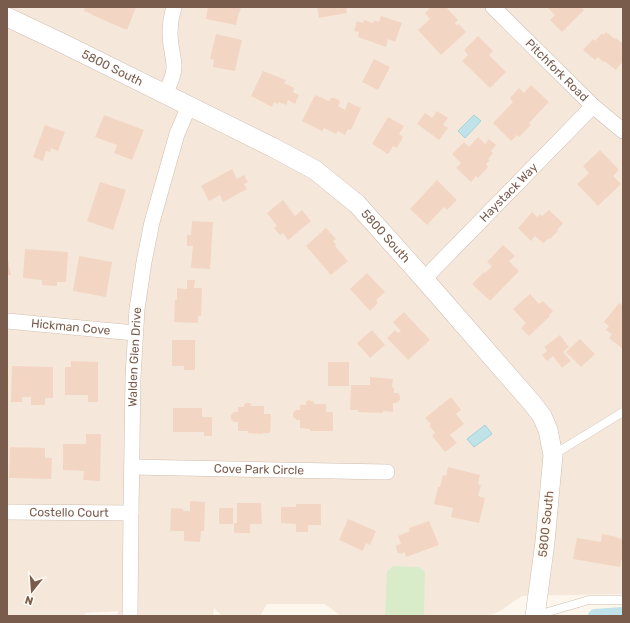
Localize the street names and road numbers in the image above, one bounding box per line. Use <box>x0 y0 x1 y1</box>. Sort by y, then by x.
street label: Pitchfork Road <box>523 36 591 104</box>
street label: 5800 South <box>79 47 145 89</box>
street label: Haystack Way <box>477 160 541 225</box>
street label: 5800 South <box>358 207 413 266</box>
street label: Walden Glen Drive <box>126 306 144 407</box>
street label: Hickman Cove <box>30 316 111 338</box>
street label: Cove Park Circle <box>214 462 304 477</box>
street label: 5800 South <box>536 490 556 558</box>
street label: Costello Court <box>29 505 109 520</box>

